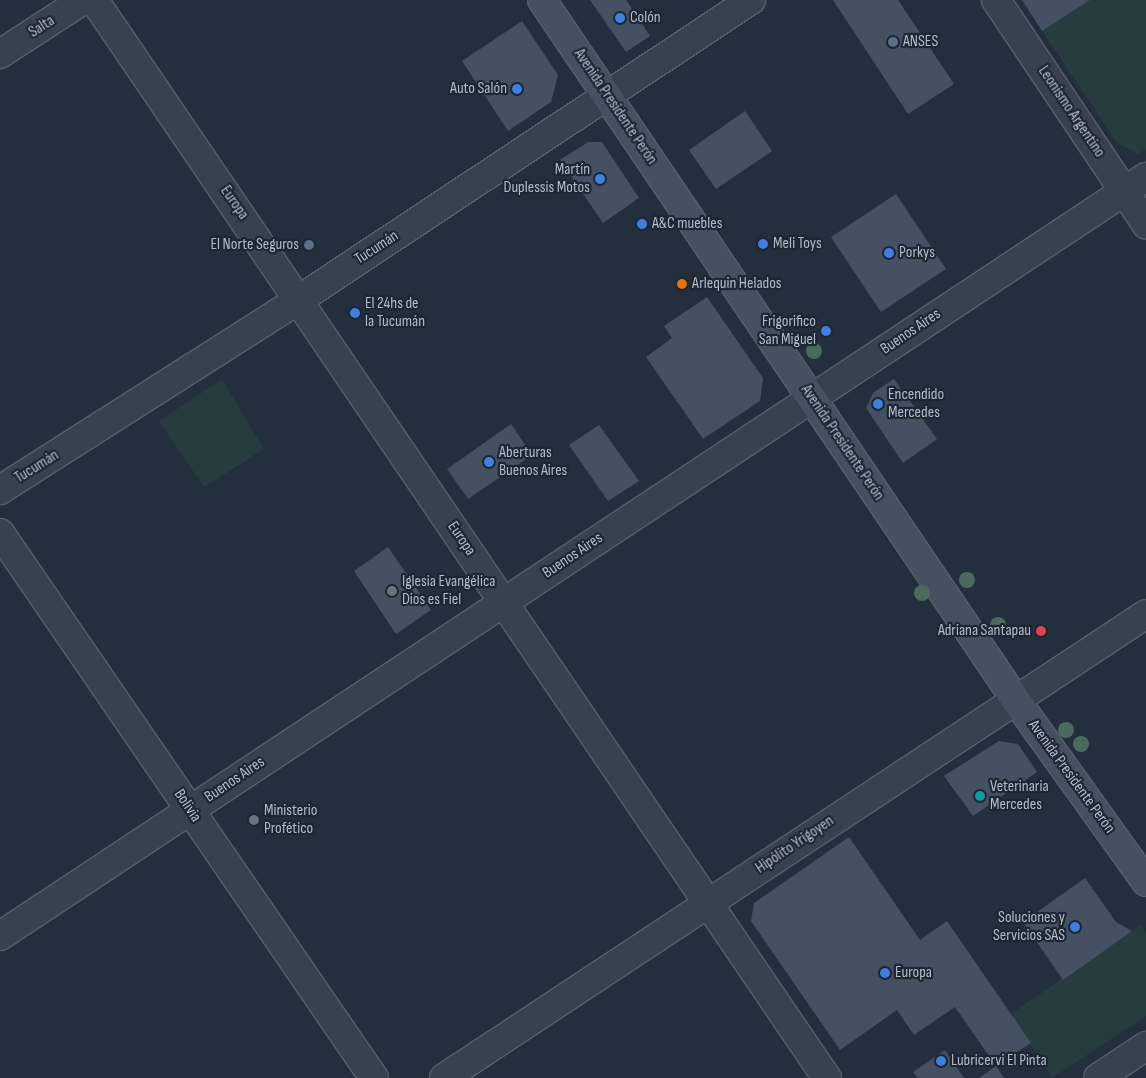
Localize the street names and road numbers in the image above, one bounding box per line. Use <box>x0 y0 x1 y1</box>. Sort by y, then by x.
street label: Salta <box>25 12 59 42</box>
street label: Avenida Presidente Perón <box>569 46 661 168</box>
street label: Leonismo Argentino <box>1033 63 1109 161</box>
street label: Europa <box>216 182 252 224</box>
street label: Tucumán <box>351 227 403 269</box>
street label: Buenos Aires <box>877 305 945 359</box>
street label: Avenida Presidente Perón <box>796 382 888 504</box>
street label: Tucumán <box>11 446 63 488</box>
street label: Europa <box>443 518 479 560</box>
street label: Buenos Aires <box>539 529 607 583</box>
street label: Avenida Presidente Perón <box>1023 717 1119 837</box>
street label: Buenos Aires <box>201 753 269 807</box>
street label: Bolivia <box>169 786 205 826</box>
street label: Hipólito Yrigoyen <box>752 812 838 878</box>

